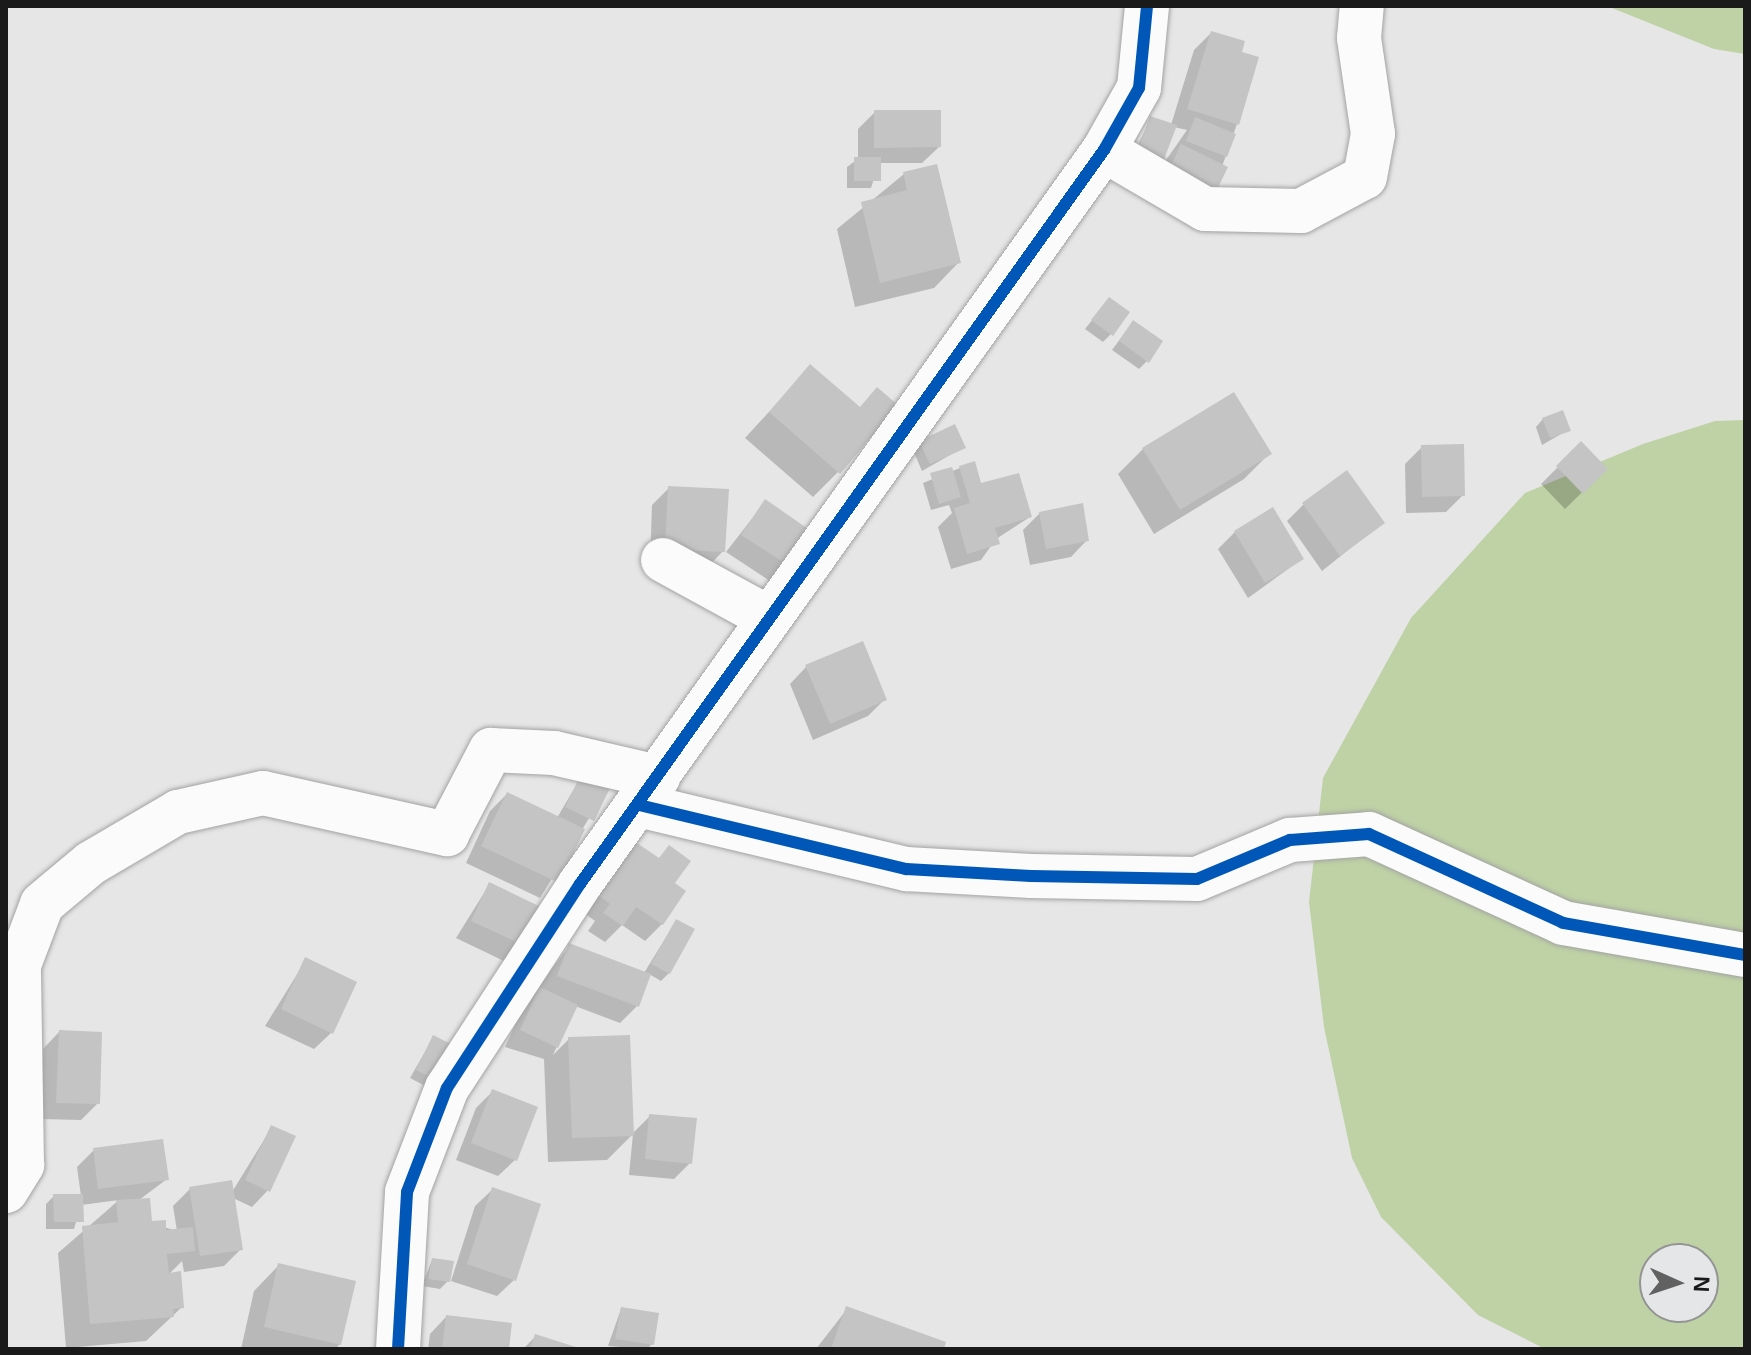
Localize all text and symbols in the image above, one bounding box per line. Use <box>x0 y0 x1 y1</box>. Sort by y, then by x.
north arrow <box>1639 1243 1719 1323</box>
text: N <box>1689 1276 1714 1293</box>

